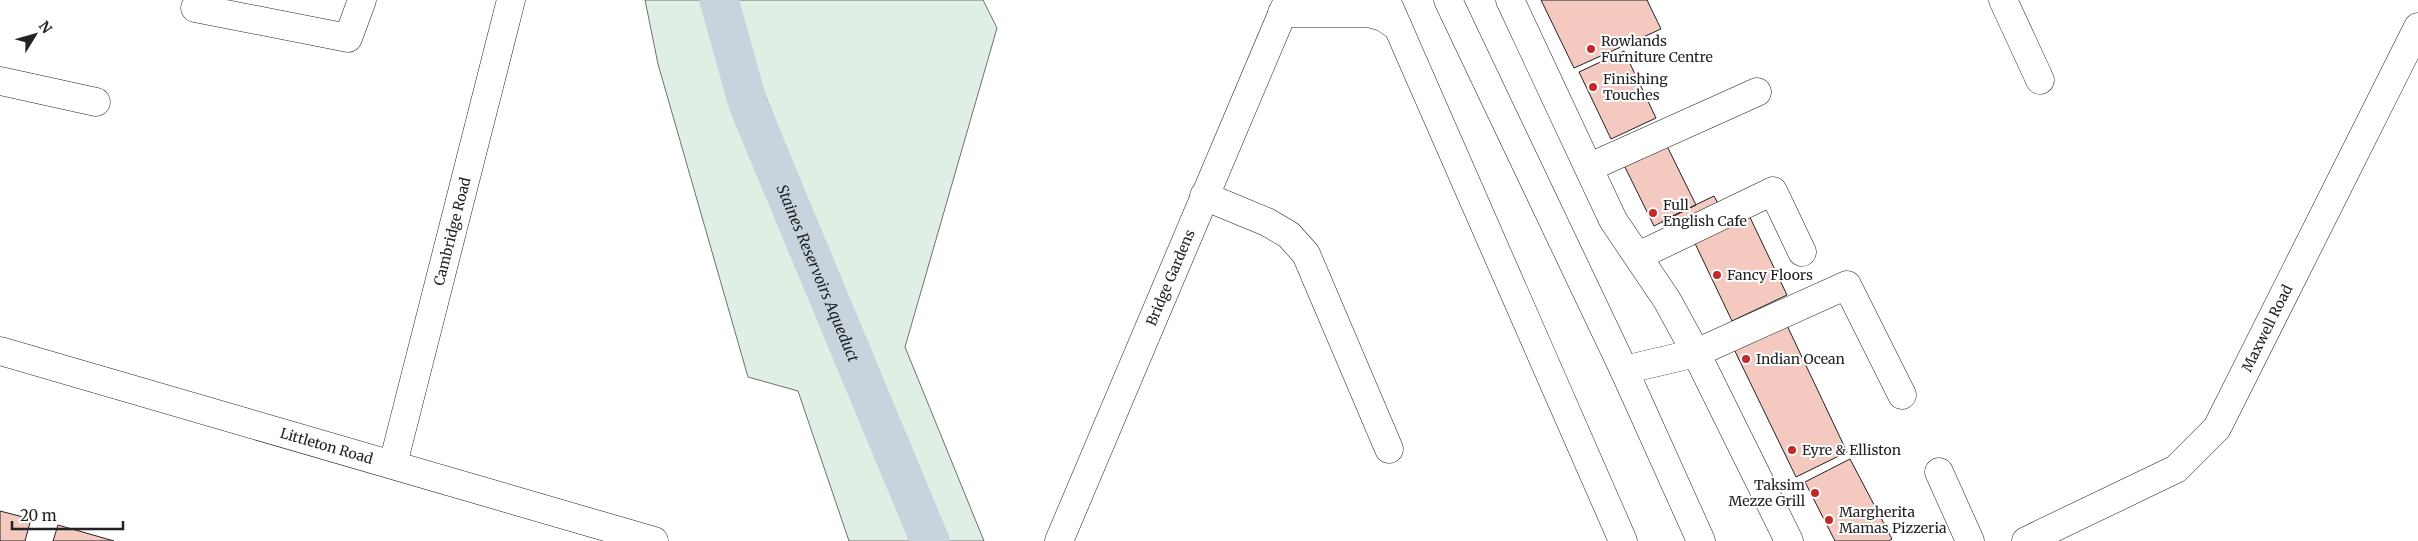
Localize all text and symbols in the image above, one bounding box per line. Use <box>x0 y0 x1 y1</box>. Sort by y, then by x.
north arrow <box>10 10 60 60</box>
text: N <box>35 17 56 37</box>
place label: Rowlands Furniture Centre <box>1601 32 1713 66</box>
marker: Rowlands Furniture Centre <box>1585 43 1597 55</box>
place label: Finishing Touches <box>1603 70 1668 104</box>
marker: Finishing Touches <box>1587 81 1599 93</box>
street label: Cambridge Road <box>430 175 475 287</box>
water label: Staines Reservoirs Aqueduct <box>773 182 864 365</box>
place label: Full English Cafe <box>1663 196 1747 230</box>
marker: Full English Cafe <box>1647 207 1659 219</box>
street label: Bridge Gardens <box>1142 227 1199 329</box>
place label: Fancy Floors <box>1727 266 1813 284</box>
marker: Fancy Floors <box>1711 269 1723 281</box>
street label: Maxwell Road <box>2238 281 2297 375</box>
place label: Indian Ocean <box>1756 350 1845 368</box>
marker: Indian Ocean <box>1740 353 1752 365</box>
street label: Littleton Road <box>278 424 375 468</box>
place label: Eyre & Elliston <box>1802 441 1901 459</box>
marker: Eyre & Elliston <box>1786 444 1798 456</box>
place label: Taksim Mezze Grill <box>1729 476 1806 510</box>
marker: Taksim Mezze Grill <box>1809 487 1821 499</box>
scale bar <box>12 498 124 530</box>
place label: Margherita Mamas Pizzeria <box>1839 503 1947 537</box>
text: 20 m <box>20 506 57 525</box>
marker: Margherita Mamas Pizzeria <box>1823 514 1835 526</box>

